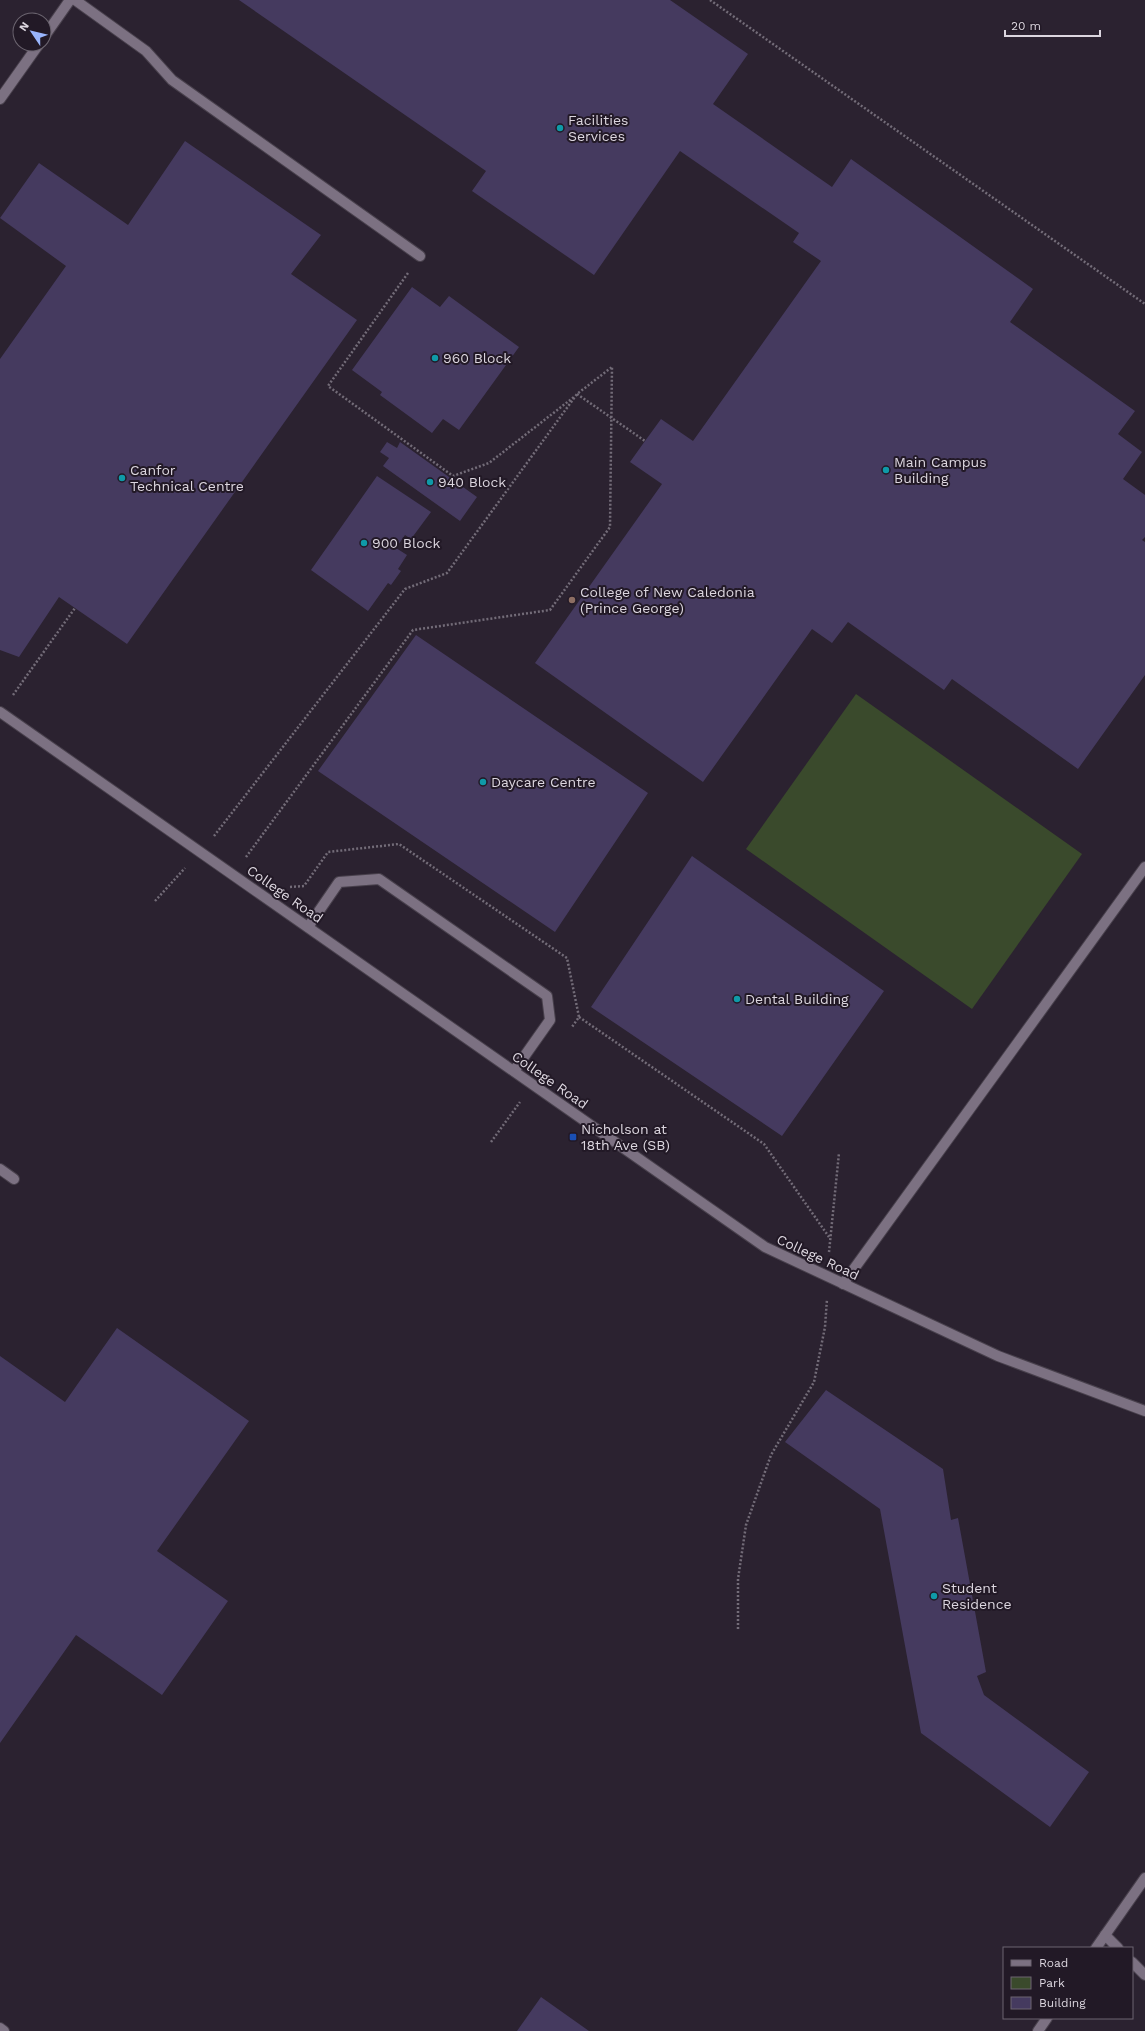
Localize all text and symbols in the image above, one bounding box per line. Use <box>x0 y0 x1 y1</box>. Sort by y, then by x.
north arrow <box>12 12 52 52</box>
scale bar <box>1005 12 1100 38</box>
text: N <box>17 19 32 34</box>
text: 20 m <box>1011 19 1041 33</box>
place label: Facilities Services <box>568 112 628 144</box>
marker: Facilities Services <box>555 123 565 133</box>
place label: 960 Block <box>443 350 511 366</box>
marker: 960 Block <box>430 353 440 363</box>
place label: Main Campus Building <box>894 454 987 486</box>
place label: Canfor Technical Centre <box>130 462 244 494</box>
marker: Main Campus Building <box>881 465 891 475</box>
marker: Canfor Technical Centre <box>117 473 127 483</box>
place label: 940 Block <box>438 474 506 490</box>
marker: 940 Block <box>425 477 435 487</box>
place label: 900 Block <box>372 535 440 551</box>
marker: 900 Block <box>359 538 369 548</box>
place label: College of New Caledonia (Prince George) <box>580 584 755 616</box>
marker: College of New Caledonia (Prince George) <box>567 595 577 605</box>
place label: Daycare Centre <box>491 774 596 790</box>
marker: Daycare Centre <box>478 777 488 787</box>
street label: College Road <box>244 862 326 926</box>
place label: Dental Building <box>745 991 849 1007</box>
marker: Dental Building <box>732 994 742 1004</box>
street label: College Road <box>509 1048 591 1112</box>
place label: Nicholson at 18th Ave (SB) <box>581 1121 670 1153</box>
marker: Nicholson at 18th Ave (SB) <box>568 1132 578 1142</box>
street label: College Road <box>774 1231 862 1283</box>
place label: Student Residence <box>942 1580 1012 1612</box>
marker: Student Residence <box>929 1591 939 1601</box>
legend <box>1003 1947 1133 2019</box>
text: Road <box>1039 1956 1068 1970</box>
text: Park <box>1039 1976 1065 1990</box>
text: Building <box>1039 1996 1086 2010</box>

